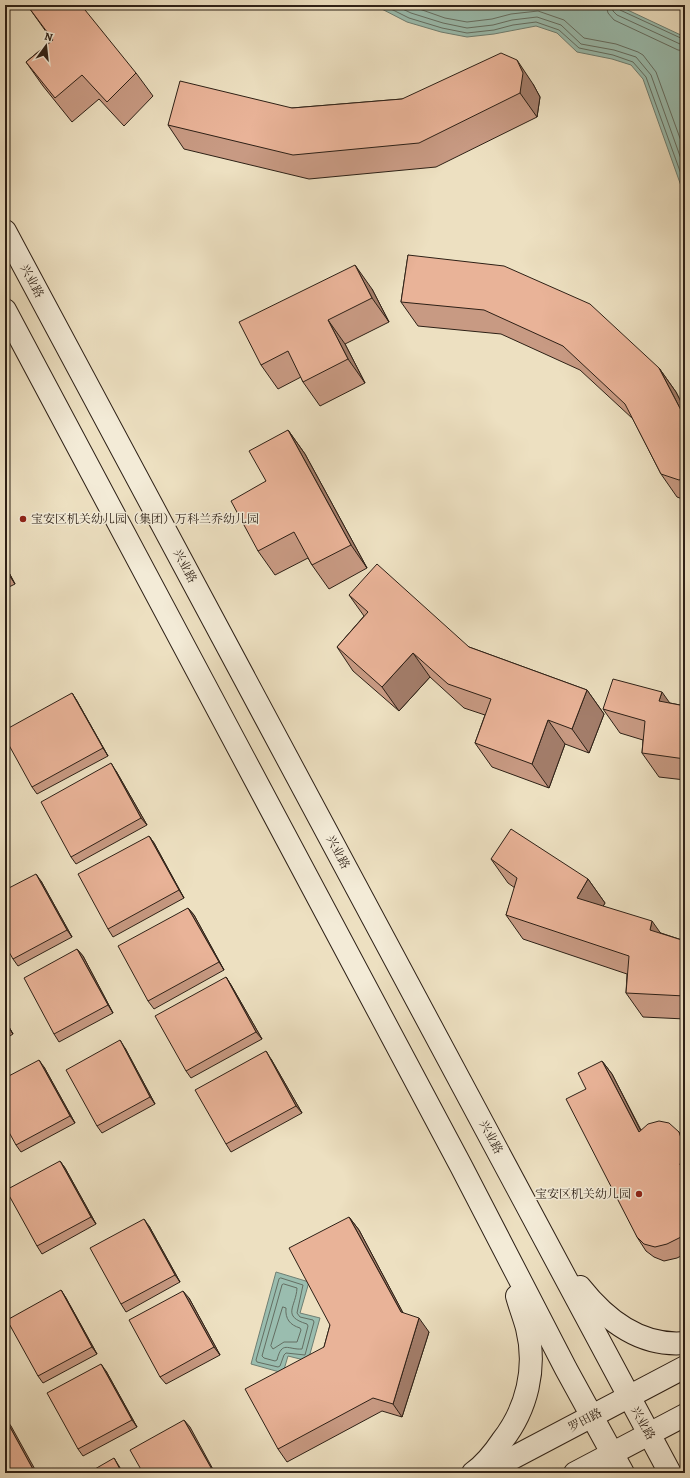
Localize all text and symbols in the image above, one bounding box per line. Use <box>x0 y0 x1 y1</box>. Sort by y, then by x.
north arrow <box>26 26 66 66</box>
text: N <box>43 29 54 45</box>
street label: 兴业路 <box>16 261 48 301</box>
place label: 宝安区机关幼儿园（集团）万科兰乔幼儿园 <box>31 511 259 527</box>
marker: 宝安区机关幼儿园（集团）万科兰乔幼儿园 <box>18 514 28 524</box>
street label: 兴业路 <box>169 546 201 586</box>
street label: 兴业路 <box>322 832 354 872</box>
street label: 兴业路 <box>475 1117 507 1157</box>
place label: 宝安区机关幼儿园 <box>535 1186 631 1202</box>
marker: 宝安区机关幼儿园 <box>634 1189 644 1199</box>
street label: 兴业路 <box>627 1403 659 1443</box>
street label: 罗田路 <box>565 1404 605 1436</box>

